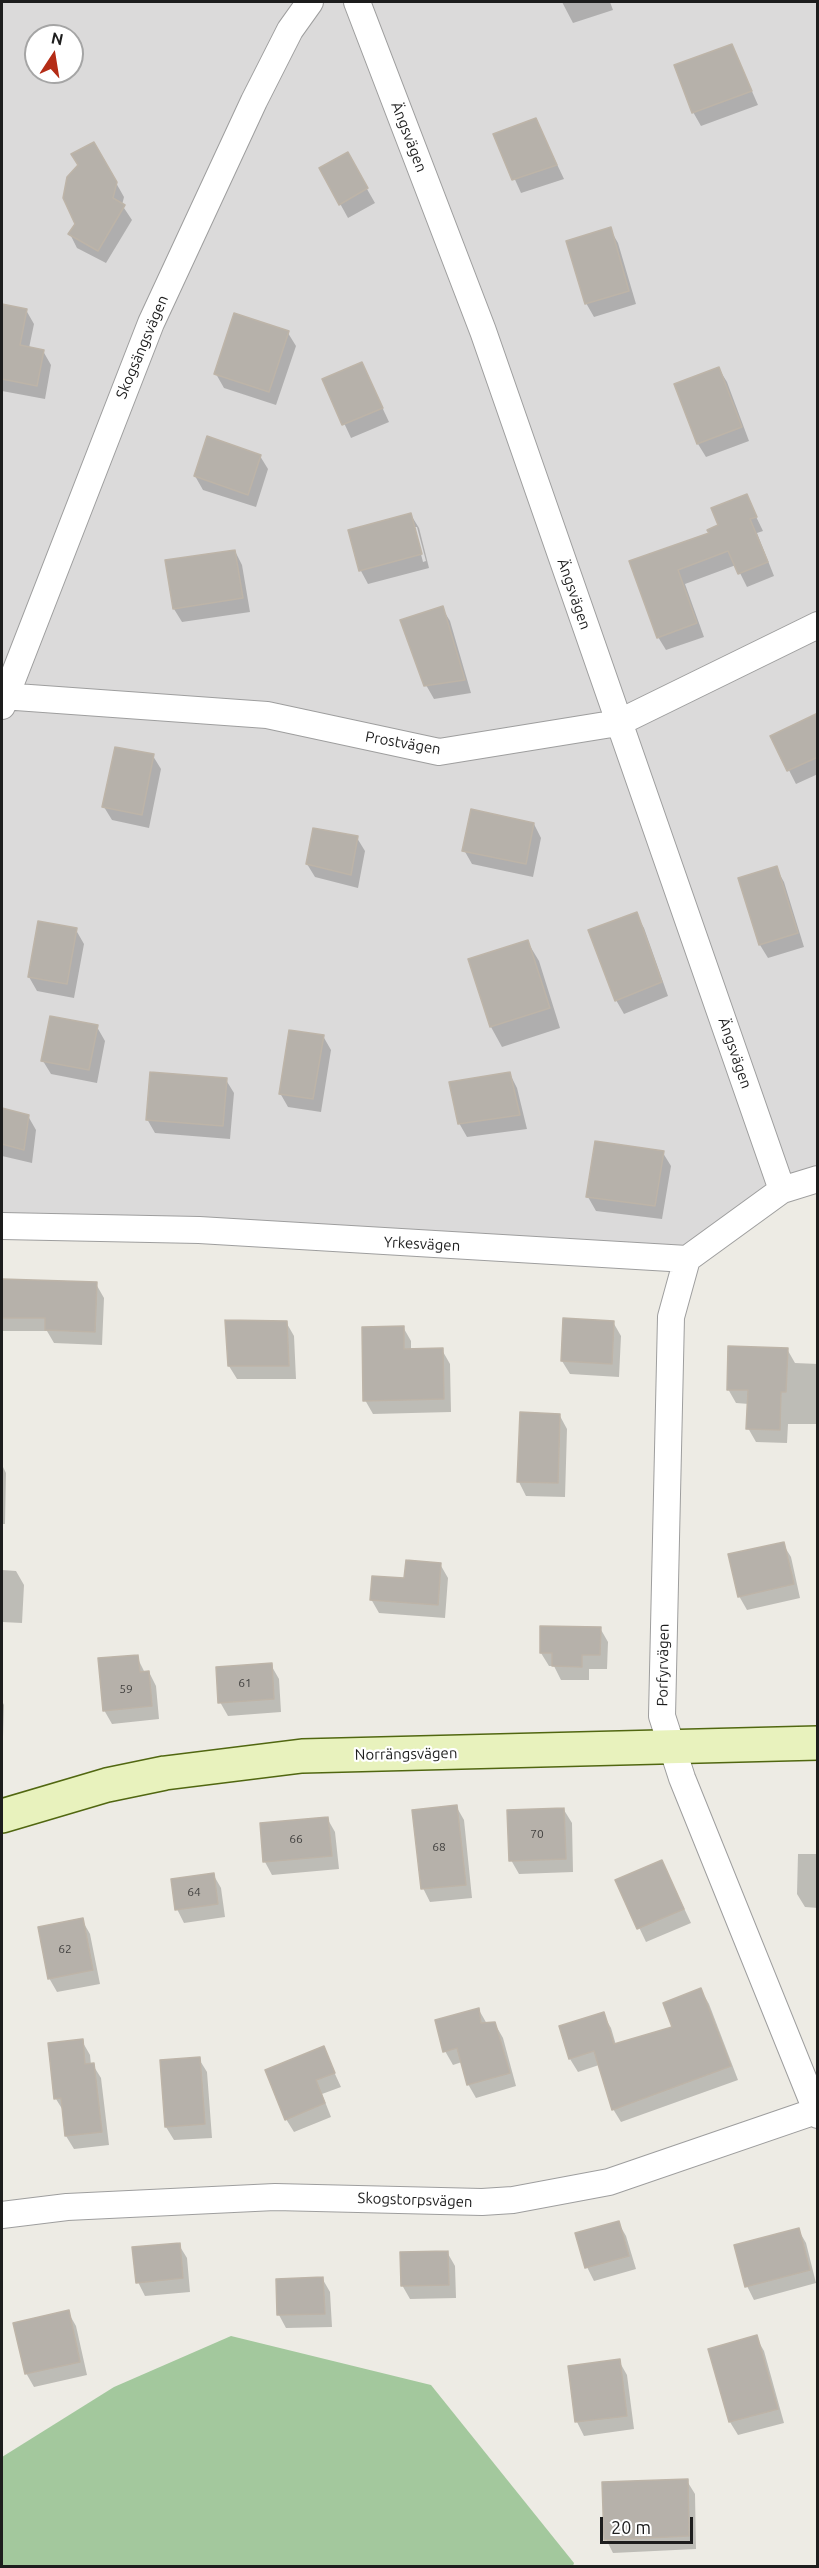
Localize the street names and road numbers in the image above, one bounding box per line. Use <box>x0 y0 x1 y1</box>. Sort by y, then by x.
street label: Ängsvägen <box>387 99 431 175</box>
street label: Skogsängsvägen <box>112 292 172 402</box>
street label: Ängsvägen <box>553 556 595 632</box>
street label: Prostvägen <box>364 728 442 758</box>
street label: Ängsvägen <box>714 1015 756 1091</box>
street label: Yrkesvägen <box>383 1233 461 1255</box>
street label: Porfyrvägen <box>653 1623 673 1707</box>
street label: Norrängsvägen <box>354 1744 458 1764</box>
street label: Skogstorpsvägen <box>357 2189 473 2211</box>

